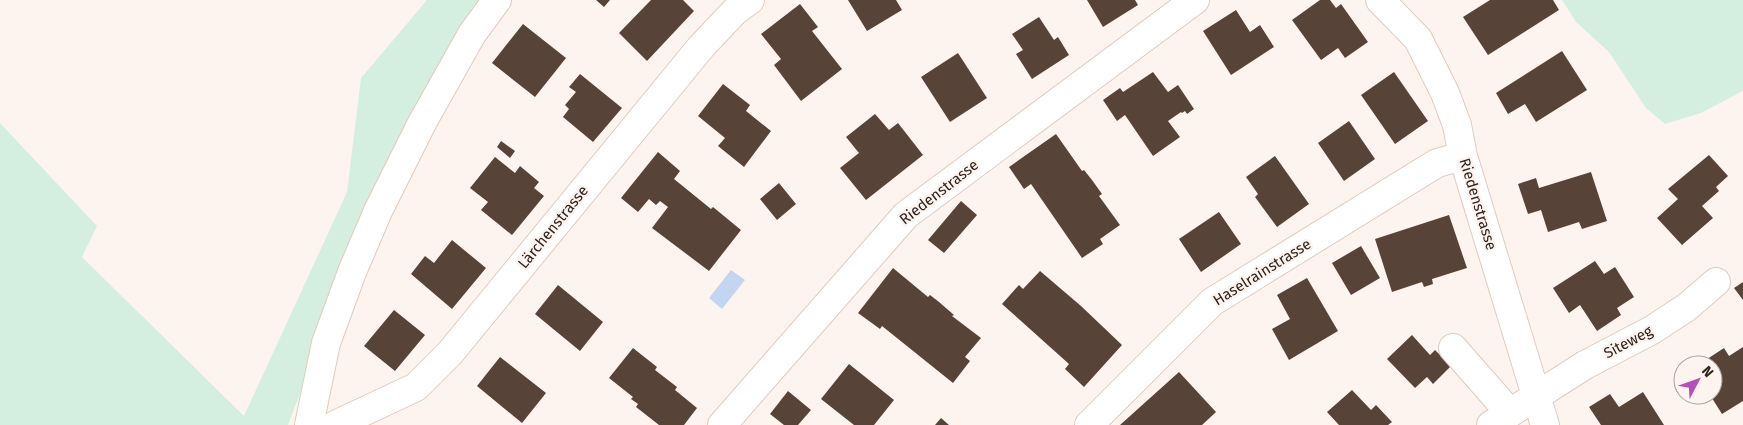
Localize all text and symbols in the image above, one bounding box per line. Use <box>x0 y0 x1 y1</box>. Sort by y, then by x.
street label: Riedenstrasse <box>896 156 982 228</box>
street label: Riedenstrasse <box>1455 156 1501 252</box>
street label: Lärchenstrasse <box>514 182 592 272</box>
street label: Haselrainstrasse <box>1210 235 1314 309</box>
street label: Siteweg <box>1601 322 1656 362</box>
north arrow <box>1673 355 1723 405</box>
text: N <box>1698 363 1717 381</box>

